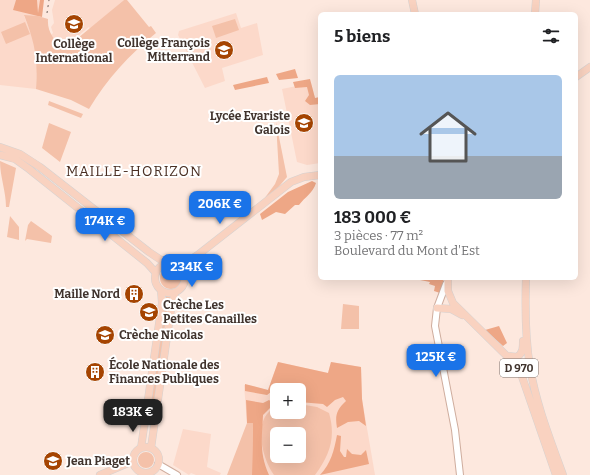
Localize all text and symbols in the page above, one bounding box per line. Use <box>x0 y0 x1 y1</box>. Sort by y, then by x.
school or university icon: Collège International <box>63 13 85 35</box>
icon: filters <box>540 25 562 47</box>
text: 5 biens <box>334 26 390 47</box>
place label: Collège François Mitterrand <box>117 36 211 64</box>
place label: Collège International <box>36 37 113 65</box>
school or university icon: Collège François Mitterrand <box>213 39 235 61</box>
icon: home <box>412 101 484 173</box>
place label: Lycée Evariste Galois <box>210 109 290 137</box>
school or university icon: Lycée Evariste Galois <box>293 112 315 134</box>
district label: MAILLE-HORIZON <box>66 163 202 180</box>
pin: 206K € <box>187 191 253 225</box>
text: 206K € <box>198 196 242 211</box>
text: 183 000 € <box>334 207 411 228</box>
pin: 174K € <box>72 208 138 242</box>
text: 174K € <box>85 213 125 228</box>
text: 3 pièces · 77 m² <box>334 228 423 243</box>
text: Boulevard du Mont d'Est <box>334 243 480 258</box>
pin: 234K € <box>159 254 225 288</box>
text: 234K € <box>170 259 214 274</box>
building icon: Maille Nord <box>123 283 145 305</box>
place label: Maille Nord <box>54 287 121 301</box>
place label: Crèche Les Petites Canailles <box>163 298 257 326</box>
school or university icon: Crèche Les Petites Canailles <box>138 301 160 323</box>
school or university icon: Crèche Nicolas <box>94 324 116 346</box>
place label: Crèche Nicolas <box>119 328 203 342</box>
pin: 125K € <box>403 344 469 378</box>
text: 125K € <box>416 349 456 364</box>
place label: École Nationale des Finances Publiques <box>109 356 220 386</box>
road number: D 970 <box>500 359 538 377</box>
building icon: École Nationale des Finances Publiques <box>84 361 106 383</box>
map controls <box>270 383 306 463</box>
button: + <box>270 383 306 419</box>
pin: 183K € <box>100 399 166 433</box>
text: 183K € <box>112 404 154 419</box>
button: − <box>270 427 306 463</box>
school or university icon: Jean Piaget <box>42 450 64 472</box>
place label: Jean Piaget <box>66 454 130 468</box>

